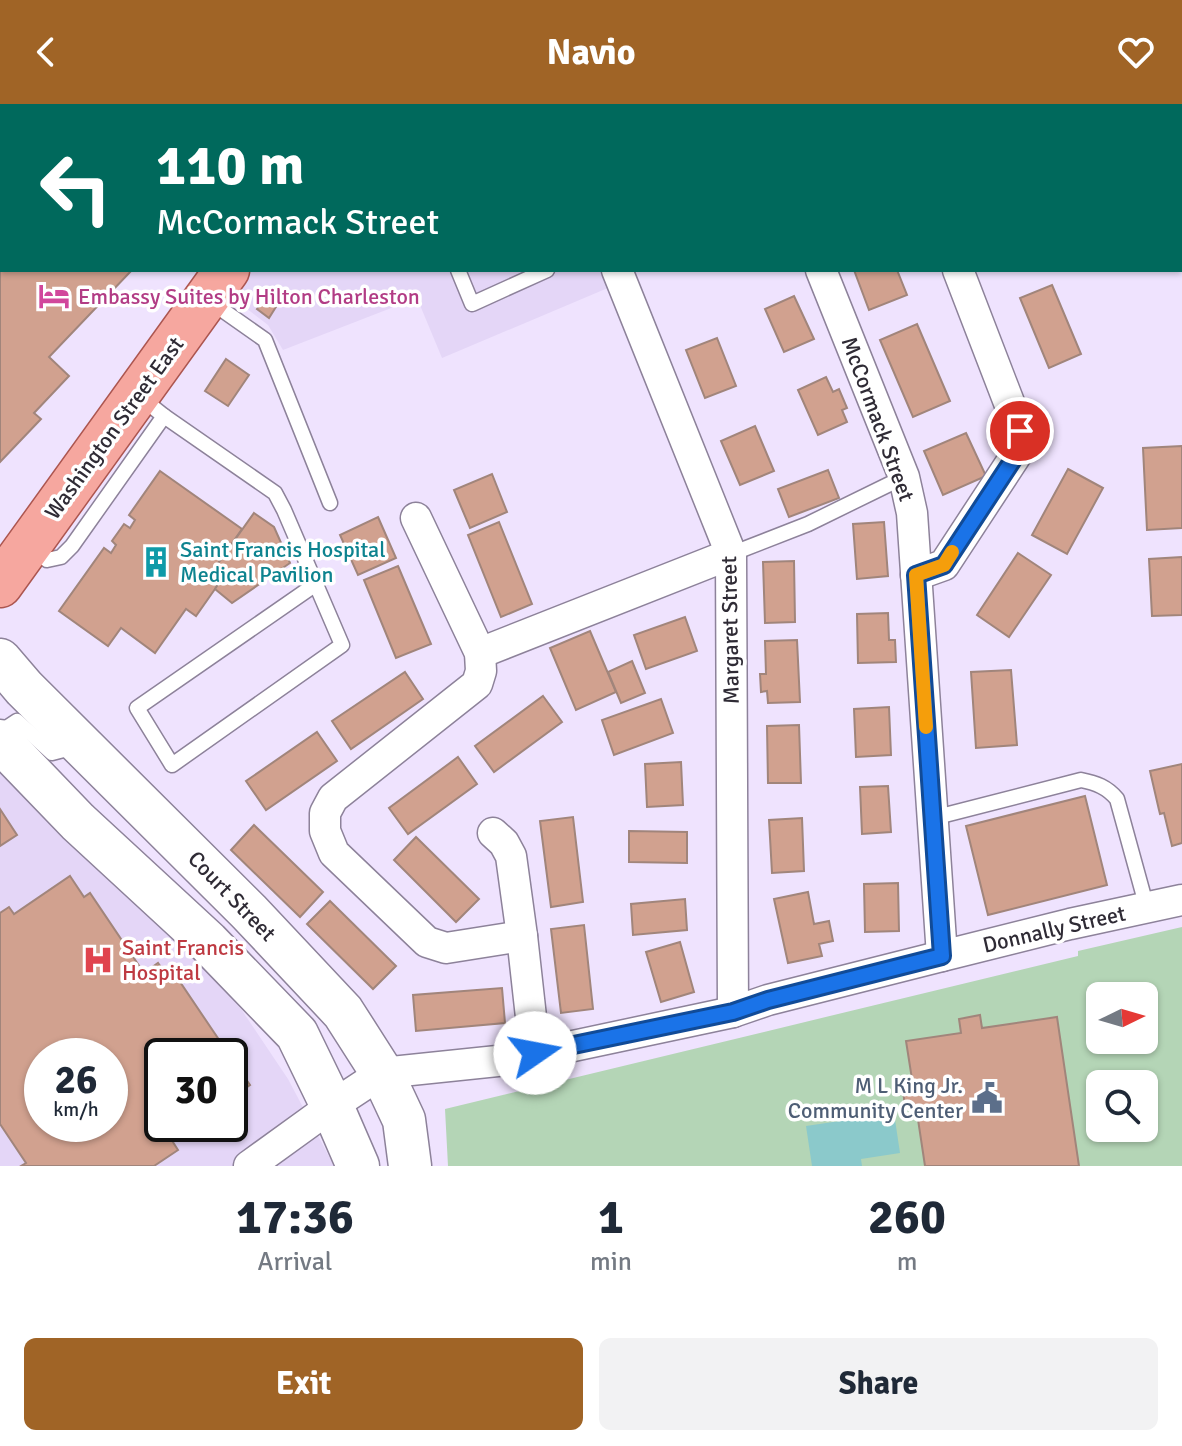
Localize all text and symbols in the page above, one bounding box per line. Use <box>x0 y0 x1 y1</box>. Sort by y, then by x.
icon: back <box>24 30 68 74</box>
text: Navio <box>547 30 635 75</box>
icon: heart <box>1114 30 1158 74</box>
text: 110 m <box>156 131 304 200</box>
icon: left <box>24 136 128 240</box>
text: McCormack Street <box>156 200 439 245</box>
hotel icon: Embassy Suites by Hilton Charleston <box>37 279 71 313</box>
place label: Embassy Suites by Hilton Charleston <box>78 283 420 310</box>
street label: Washington Street East <box>39 331 189 525</box>
street label: McCormack Street <box>836 333 920 505</box>
pin <box>986 397 1054 465</box>
icon: arrive <box>998 409 1042 453</box>
place label: Saint Francis Hospital Medical Pavilion <box>180 536 386 588</box>
building icon: Saint Francis Hospital Medical Pavilion <box>139 545 173 579</box>
street label: Margaret Street <box>715 555 745 704</box>
street label: Court Street <box>182 845 282 947</box>
street label: Donnally Street <box>980 899 1128 959</box>
place label: Saint Francis Hospital <box>122 934 244 986</box>
hospital icon: Saint Francis Hospital <box>81 943 115 977</box>
north arrow <box>1086 982 1158 1054</box>
map controls <box>1086 982 1158 1142</box>
position arrow <box>493 1011 577 1095</box>
speed limit sign: 30 <box>144 1038 248 1142</box>
text: 26 <box>54 1055 98 1105</box>
button: search <box>1086 1070 1158 1142</box>
place label: M L King Jr. Community Center <box>788 1072 963 1124</box>
public building icon: M L King Jr. Community Center <box>970 1081 1004 1115</box>
text: km/h <box>53 1097 99 1122</box>
text: 17:36 <box>236 1188 354 1247</box>
text: 1 <box>598 1188 624 1247</box>
text: 260 <box>868 1188 946 1247</box>
text: Arrival <box>258 1246 332 1278</box>
text: min <box>590 1246 632 1278</box>
text: m <box>897 1246 917 1278</box>
button: Exit <box>24 1338 583 1430</box>
button: Share <box>599 1338 1158 1430</box>

